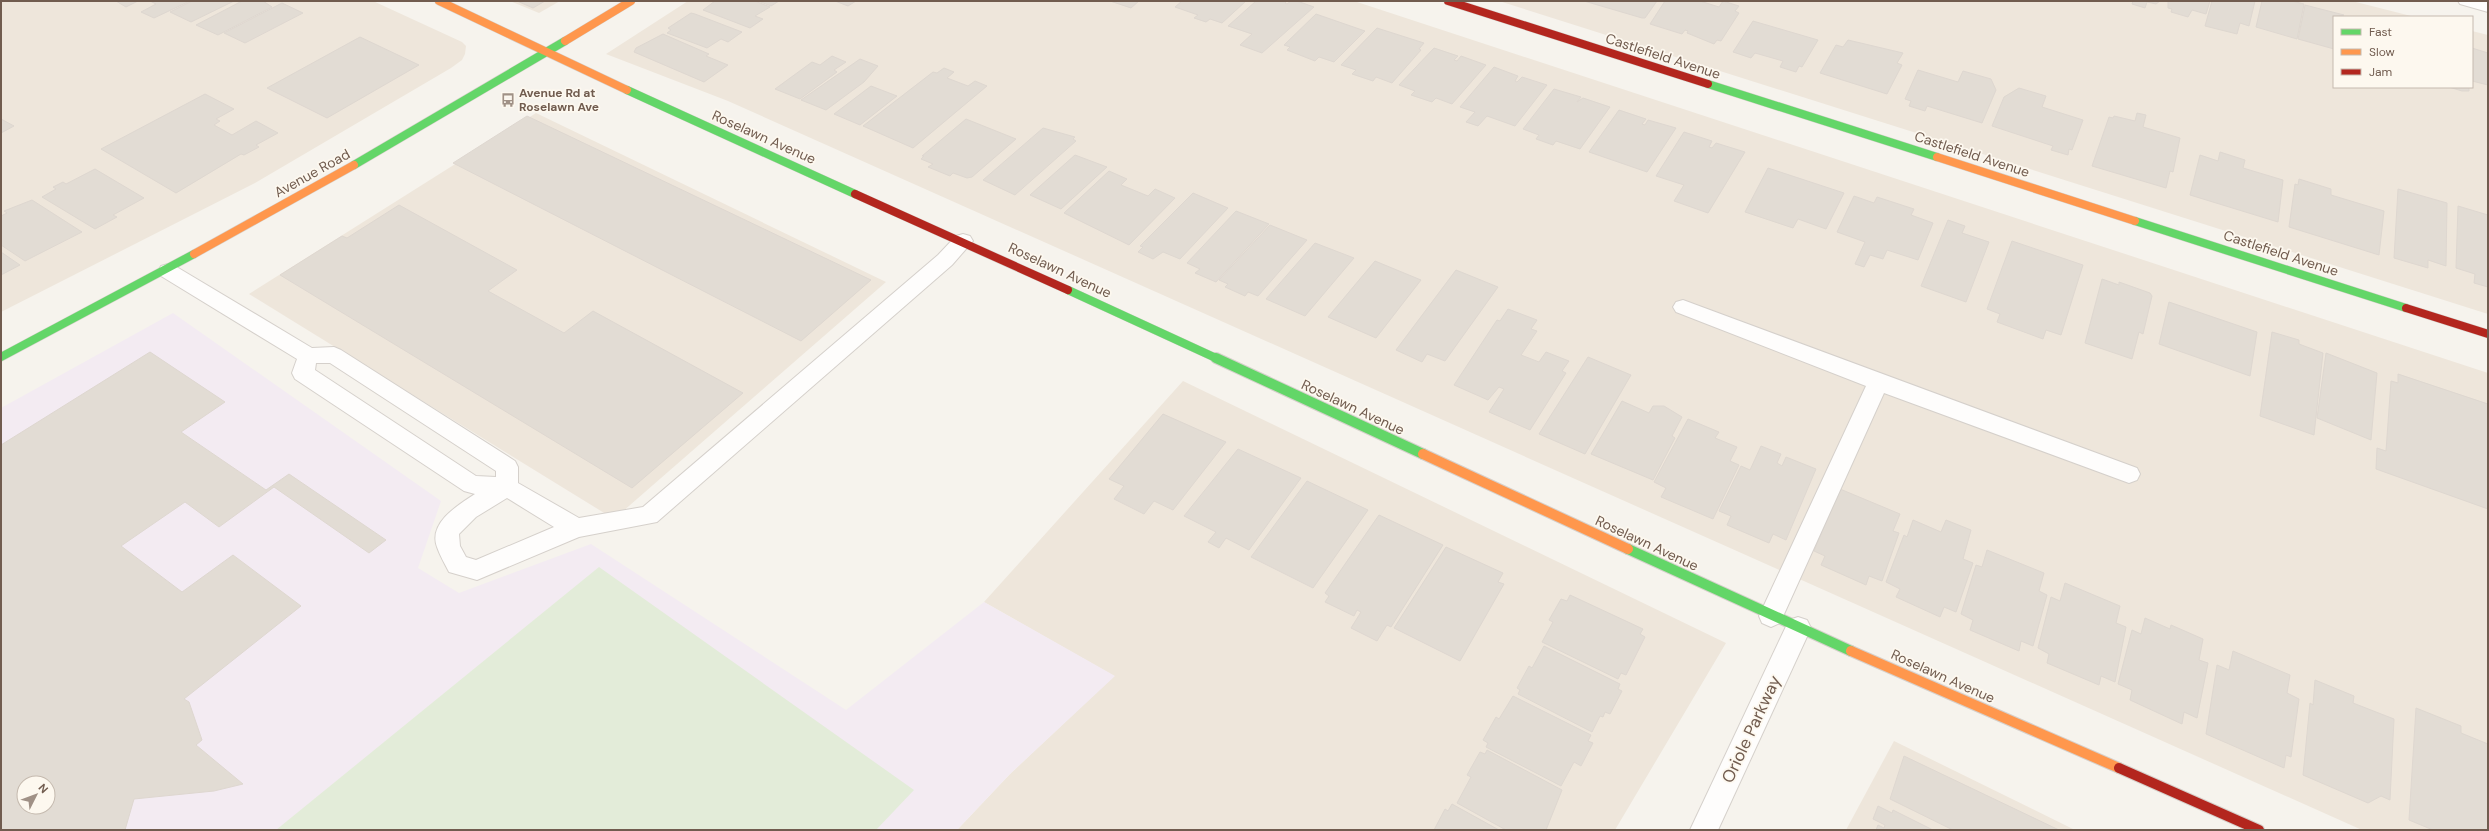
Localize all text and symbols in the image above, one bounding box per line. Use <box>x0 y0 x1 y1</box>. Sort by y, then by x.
legend <box>2333 16 2473 88</box>
text: Fast <box>2369 24 2392 40</box>
street label: Castlefield Avenue <box>1603 29 1723 83</box>
text: Slow <box>2369 44 2395 60</box>
text: Jam <box>2369 64 2392 80</box>
place label: Avenue Rd at Roselawn Ave <box>519 85 599 115</box>
bus stop icon: Avenue Rd at Roselawn Ave <box>500 92 516 108</box>
street label: Roselawn Avenue <box>709 106 819 168</box>
street label: Castlefield Avenue <box>1912 127 2032 181</box>
street label: Avenue Road <box>271 145 353 201</box>
street label: Castlefield Avenue <box>2221 226 2341 280</box>
street label: Roselawn Avenue <box>1006 238 1115 302</box>
street label: Roselawn Avenue <box>1299 375 1408 439</box>
street label: Roselawn Avenue <box>1593 511 1702 575</box>
street label: Roselawn Avenue <box>1888 645 1998 707</box>
street label: Oriole Parkway <box>1716 671 1786 786</box>
north arrow <box>16 775 56 815</box>
text: N <box>36 781 51 796</box>

